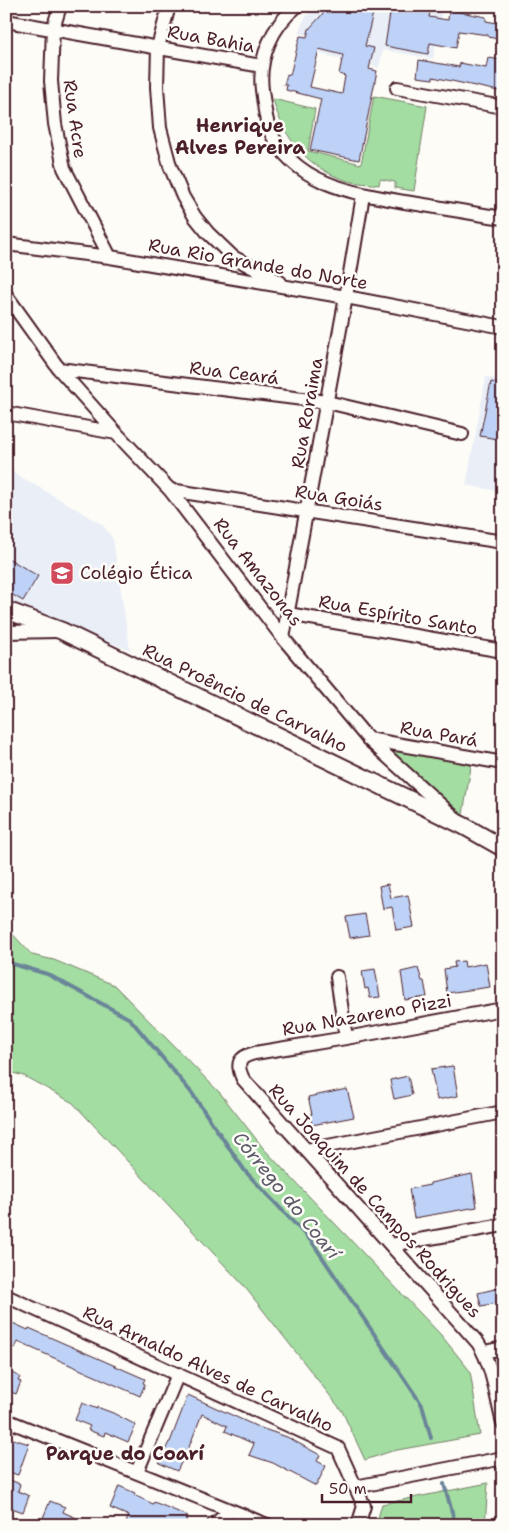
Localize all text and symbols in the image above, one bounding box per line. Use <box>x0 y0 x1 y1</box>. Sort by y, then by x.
street label: Rua Bahia <box>166 20 256 58</box>
street label: Rua Acre <box>58 78 92 160</box>
district label: Henrique Alves Pereira <box>175 113 305 160</box>
street label: Rua Rio Grande do Norte <box>146 233 370 295</box>
street label: Rua Ceará <box>188 356 280 390</box>
street label: Rua Roraima <box>285 356 329 470</box>
street label: Rua Goiás <box>293 479 385 517</box>
street label: Rua Amazonas <box>208 513 308 631</box>
school or university icon: Colégio Ética <box>49 560 75 586</box>
place label: Colégio Ética <box>80 561 193 585</box>
street label: Rua Espírito Santo <box>317 589 479 641</box>
street label: Rua Proêncio de Carvalho <box>139 638 351 758</box>
street label: Rua Pará <box>398 715 480 753</box>
street label: Rua Nazareno Pizzi <box>280 988 454 1042</box>
street label: Rua Joaquim de Campos Rodrigues <box>263 1079 487 1323</box>
water label: Córrego do Coarí <box>227 1126 347 1266</box>
street label: Rua Arnaldo Alves de Carvalho <box>79 1300 337 1438</box>
district label: Parque do Coarí <box>46 1441 205 1466</box>
scale bar <box>322 1471 410 1503</box>
text: 50 m <box>329 1479 367 1499</box>

